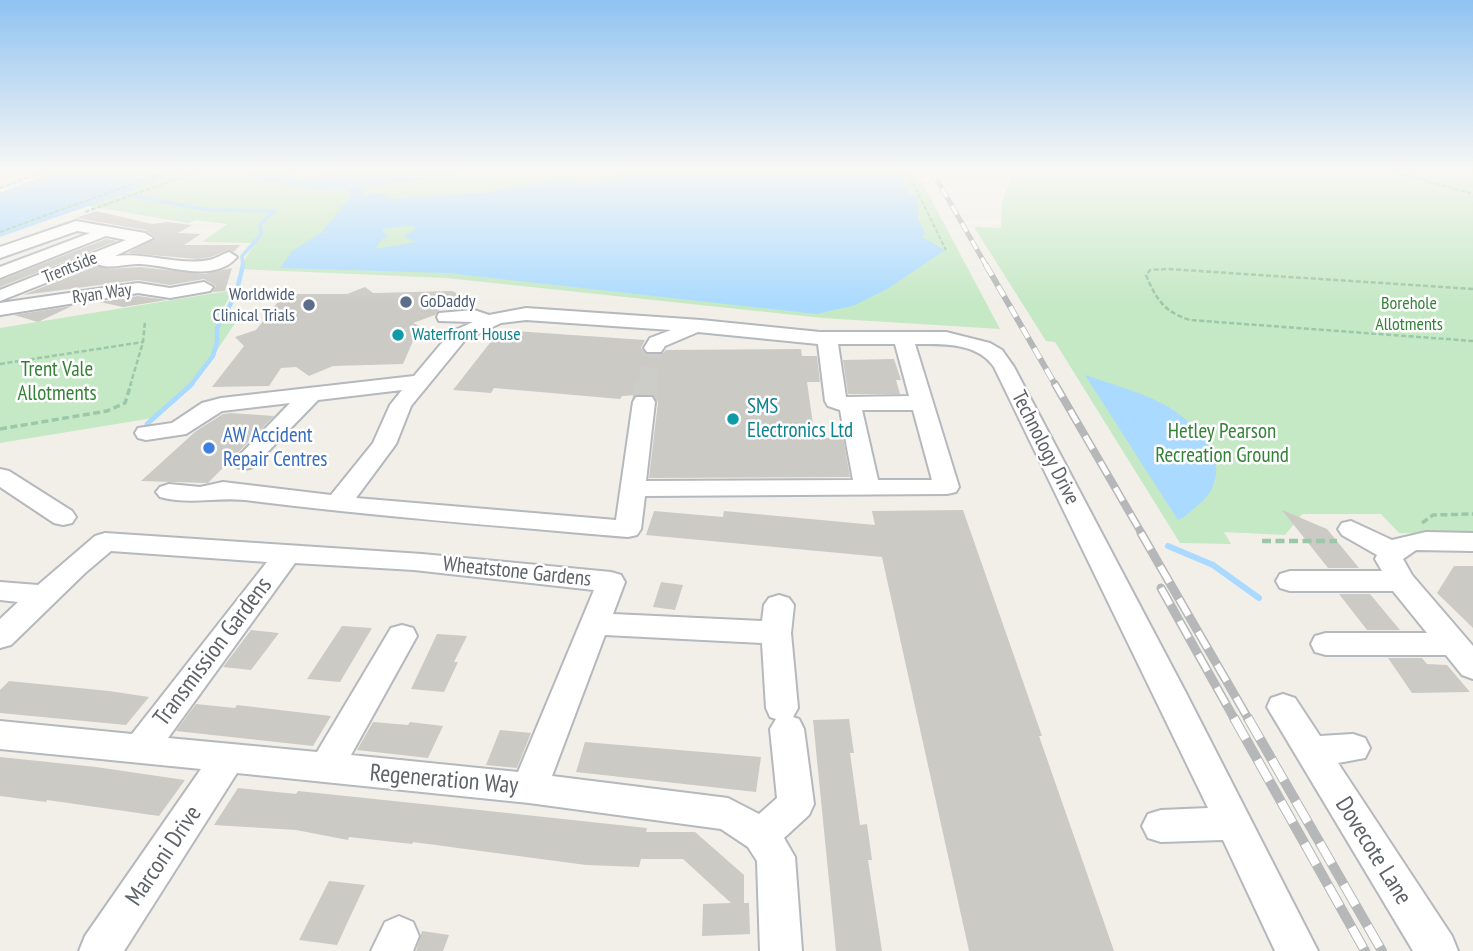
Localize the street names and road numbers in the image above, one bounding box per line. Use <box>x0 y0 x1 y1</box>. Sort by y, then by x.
street label: Trentside <box>40 247 100 289</box>
street label: Ryan Way <box>71 279 133 309</box>
street label: Technology Drive <box>1006 387 1084 509</box>
street label: Wheatstone Gardens <box>442 552 592 592</box>
street label: Transmission Gardens <box>148 572 278 732</box>
street label: Regeneration Way <box>369 759 519 801</box>
street label: Dovecote Lane <box>1329 792 1417 910</box>
street label: Marconi Drive <box>120 801 208 911</box>

